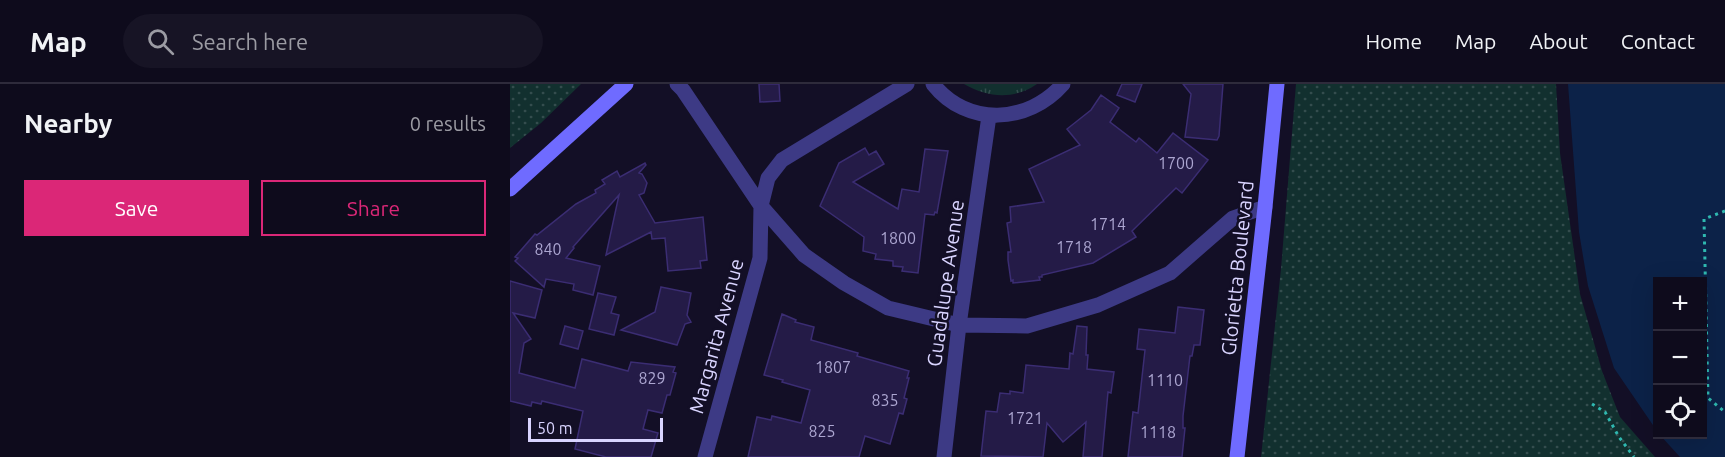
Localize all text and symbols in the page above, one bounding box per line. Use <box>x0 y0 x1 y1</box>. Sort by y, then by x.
search box <box>123 14 543 68</box>
icon: search <box>144 25 177 58</box>
text: Map <box>30 26 87 57</box>
text: Search here <box>192 29 308 54</box>
text: Home <box>1365 29 1422 53</box>
text: Map <box>1455 29 1496 53</box>
text: About <box>1529 29 1588 53</box>
text: Contact <box>1621 29 1695 53</box>
text: Nearby <box>24 109 112 138</box>
text: 0 results <box>410 112 486 135</box>
house number: 1700 <box>1158 154 1194 172</box>
street label: Glorietta Boulevard <box>1216 179 1258 357</box>
button: Save <box>24 180 249 236</box>
button: Share <box>261 180 486 236</box>
street label: Guadalupe Avenue <box>922 198 968 368</box>
house number: 1714 <box>1090 215 1126 233</box>
house number: 1800 <box>880 229 916 247</box>
house number: 1718 <box>1056 238 1092 256</box>
house number: 840 <box>534 240 562 258</box>
street label: Margarita Avenue <box>684 256 748 416</box>
map controls <box>1653 277 1707 439</box>
button: + <box>1653 277 1707 331</box>
button: − <box>1653 331 1707 385</box>
house number: 1807 <box>815 358 851 376</box>
house number: 829 <box>638 369 666 387</box>
house number: 1110 <box>1147 371 1183 389</box>
button: locate <box>1653 385 1707 439</box>
house number: 835 <box>871 391 899 409</box>
house number: 1721 <box>1007 409 1043 427</box>
scale bar <box>528 415 663 442</box>
text: 50 m <box>537 419 573 437</box>
house number: 825 <box>808 422 836 440</box>
house number: 1118 <box>1140 423 1176 441</box>

